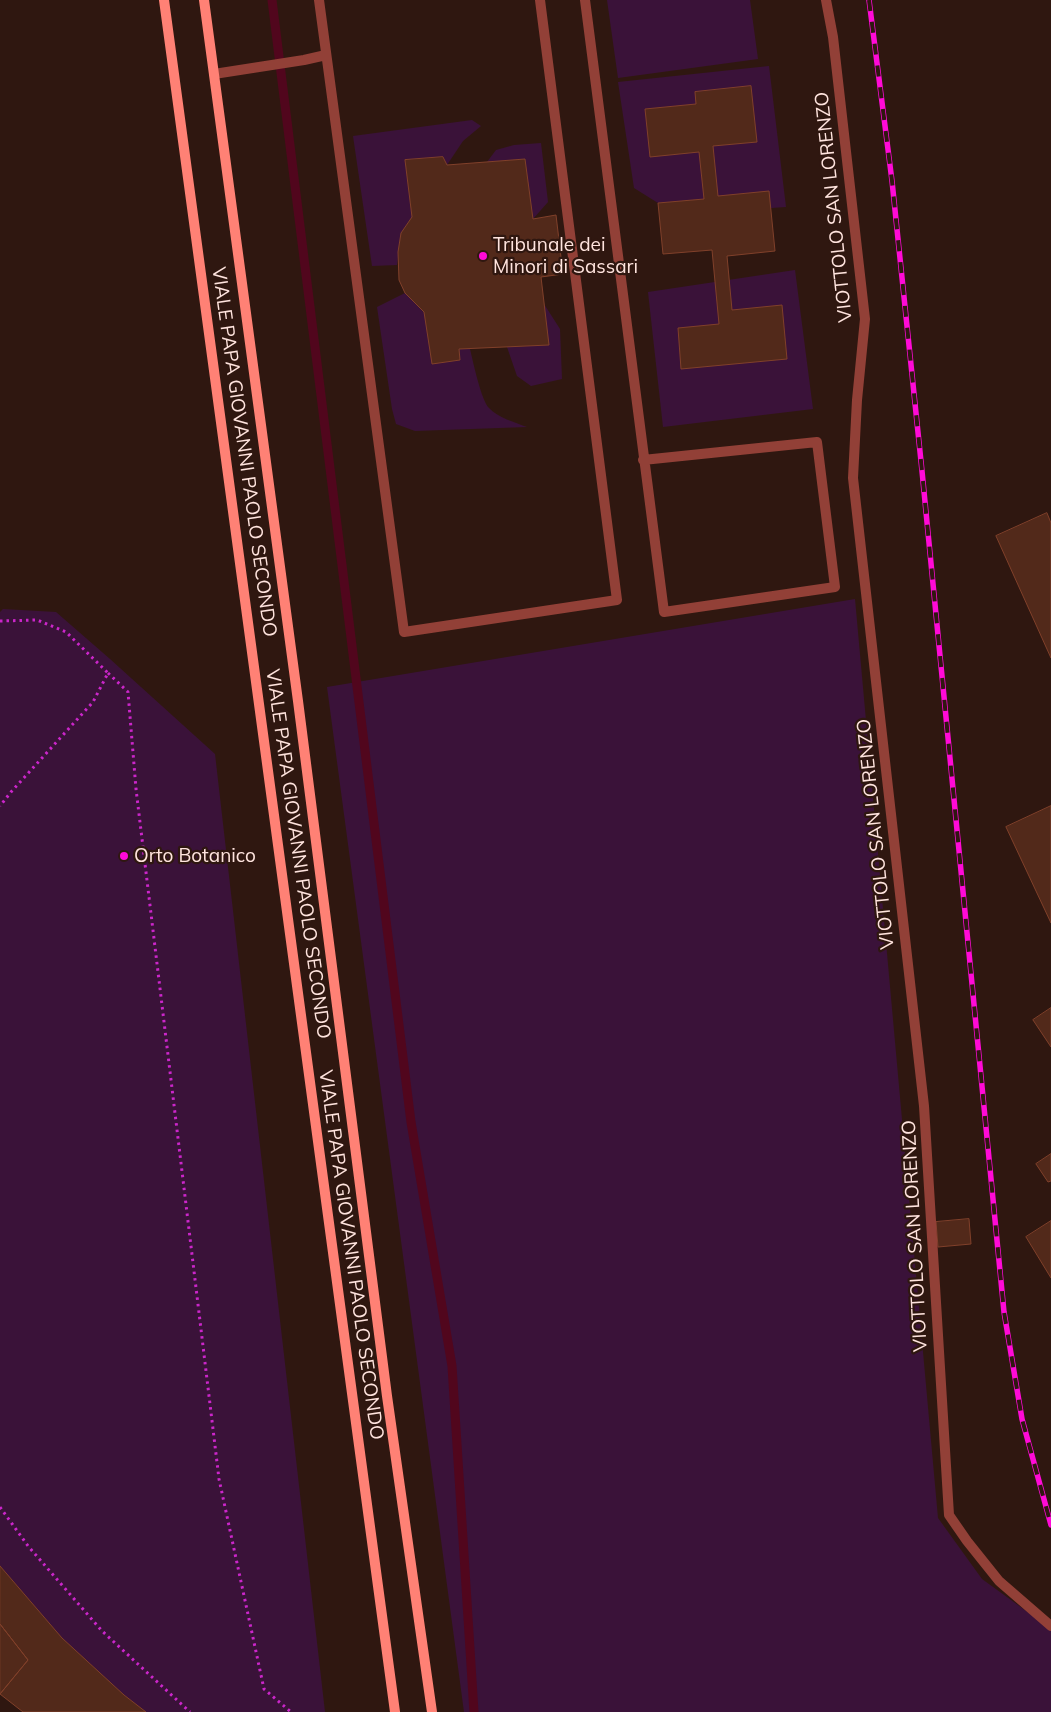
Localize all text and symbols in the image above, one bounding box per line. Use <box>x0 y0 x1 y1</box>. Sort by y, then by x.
street label: VIOTTOLO SAN LORENZO <box>811 91 857 323</box>
place label: Tribunale dei Minori di Sassari <box>493 234 638 278</box>
marker: Tribunale dei Minori di Sassari <box>477 250 489 262</box>
street label: VIALE PAPA GIOVANNI PAOLO SECONDO <box>207 266 281 638</box>
street label: VIALE PAPA GIOVANNI PAOLO SECONDO <box>261 668 335 1040</box>
street label: VIOTTOLO SAN LORENZO <box>853 718 899 950</box>
place label: Orto Botanico <box>134 845 256 867</box>
marker: Orto Botanico <box>118 850 130 862</box>
street label: VIALE PAPA GIOVANNI PAOLO SECONDO <box>314 1069 388 1441</box>
street label: VIOTTOLO SAN LORENZO <box>898 1120 932 1352</box>

